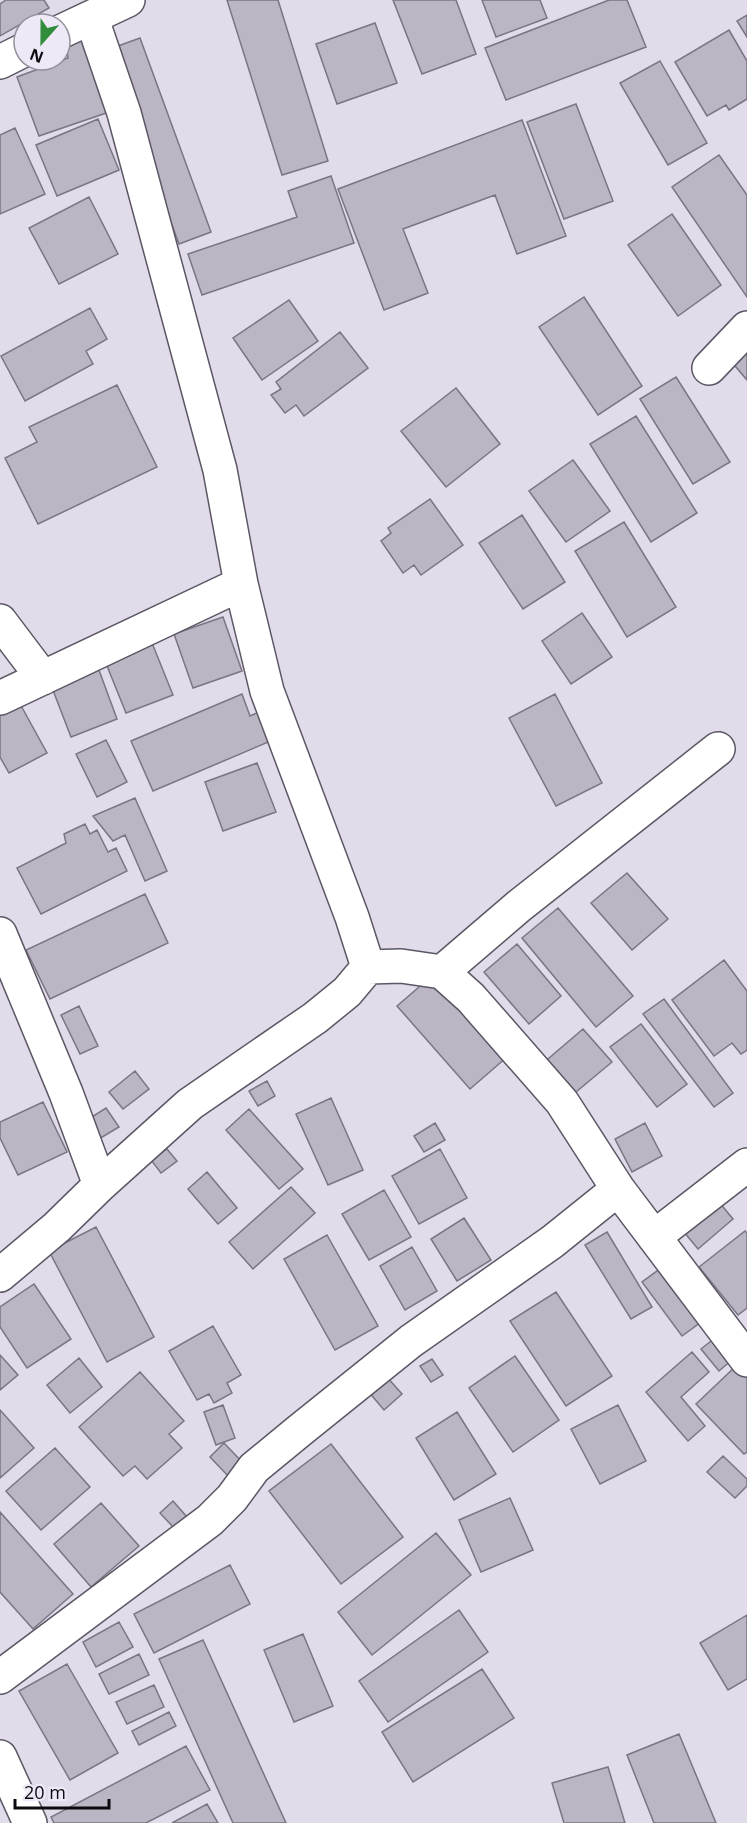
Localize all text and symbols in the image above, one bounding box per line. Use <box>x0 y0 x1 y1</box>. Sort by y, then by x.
north arrow <box>12 12 72 72</box>
text: N <box>27 43 47 69</box>
scale bar <box>15 1772 110 1810</box>
text: 20 m <box>24 1780 66 1804</box>

